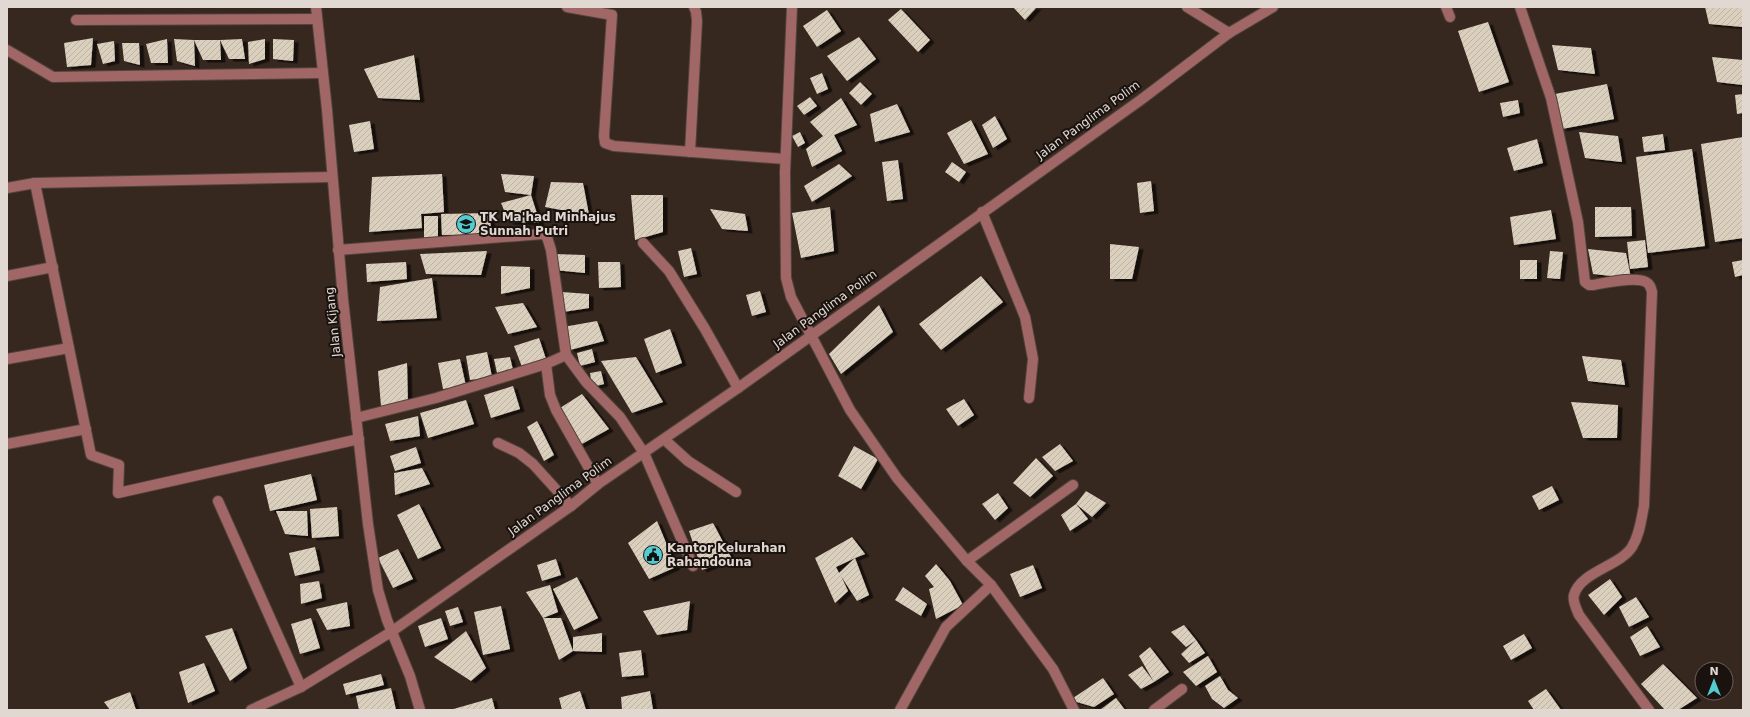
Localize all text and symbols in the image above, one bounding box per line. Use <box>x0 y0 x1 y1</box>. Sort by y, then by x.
street label: Jalan Panglima Polim <box>1033 78 1142 163</box>
place label: TK Ma'had Minhajus Sunnah Putri <box>480 210 616 238</box>
school or university icon: TK Ma'had Minhajus Sunnah Putri <box>455 213 477 235</box>
street label: Jalan Panglima Polim <box>770 267 879 352</box>
street label: Jalan Kijang <box>322 286 344 359</box>
street label: Jalan Panglima Polim <box>505 454 614 539</box>
place label: Kantor Kelurahan Rahandouna <box>667 541 786 569</box>
public building icon: Kantor Kelurahan Rahandouna <box>642 544 664 566</box>
north arrow <box>1694 661 1734 701</box>
text: N <box>1709 665 1719 678</box>

